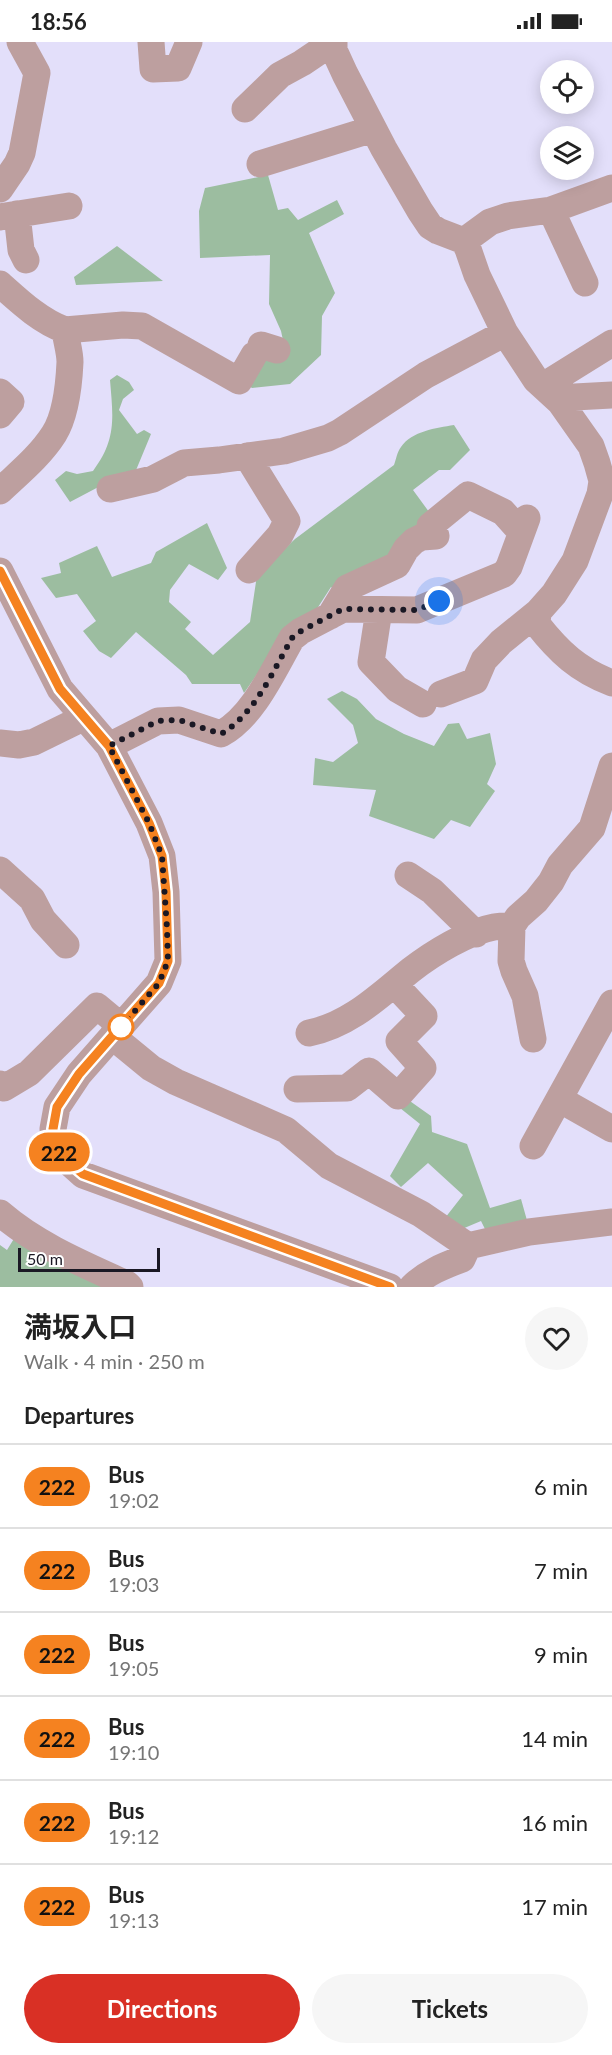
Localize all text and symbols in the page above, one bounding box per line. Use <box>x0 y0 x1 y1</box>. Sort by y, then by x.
text: 18:56 <box>30 8 87 35</box>
map controls <box>540 60 594 180</box>
button: locate <box>540 60 594 114</box>
button: layers <box>540 126 594 180</box>
your location <box>424 586 454 616</box>
unlabelled marker <box>108 1014 134 1040</box>
line badge: 222 <box>25 1132 94 1172</box>
text: 222 <box>41 1140 77 1165</box>
scale bar <box>18 1245 160 1272</box>
text: 50 m <box>27 1249 63 1268</box>
button: heart <box>525 1307 588 1370</box>
text: 満坂入口 <box>24 1309 136 1343</box>
text: Walk · 4 min · 250 m <box>24 1349 205 1373</box>
text: Departures <box>24 1402 134 1429</box>
text: Bus <box>108 1461 144 1488</box>
text: 6 min <box>534 1473 588 1500</box>
text: 222 <box>39 1474 75 1499</box>
text: 19:02 <box>108 1488 159 1512</box>
text: Bus <box>108 1545 144 1572</box>
text: 7 min <box>534 1557 588 1584</box>
text: 222 <box>39 1558 75 1583</box>
text: 19:03 <box>108 1572 159 1596</box>
text: Bus <box>108 1629 144 1656</box>
text: 9 min <box>534 1641 588 1668</box>
text: 222 <box>39 1642 75 1667</box>
text: 19:05 <box>108 1656 159 1680</box>
text: Bus <box>108 1713 144 1740</box>
text: 14 min <box>521 1725 588 1752</box>
text: 222 <box>39 1726 75 1751</box>
text: 19:10 <box>108 1740 159 1764</box>
text: Bus <box>108 1797 144 1824</box>
text: 16 min <box>521 1809 588 1836</box>
text: 222 <box>39 1810 75 1835</box>
text: 19:12 <box>108 1824 159 1848</box>
text: Bus <box>108 1881 144 1908</box>
text: 17 min <box>521 1893 588 1920</box>
text: 222 <box>39 1894 75 1919</box>
text: 19:13 <box>108 1908 159 1932</box>
button: Directions <box>24 1974 300 2043</box>
button: Tickets <box>312 1974 588 2043</box>

